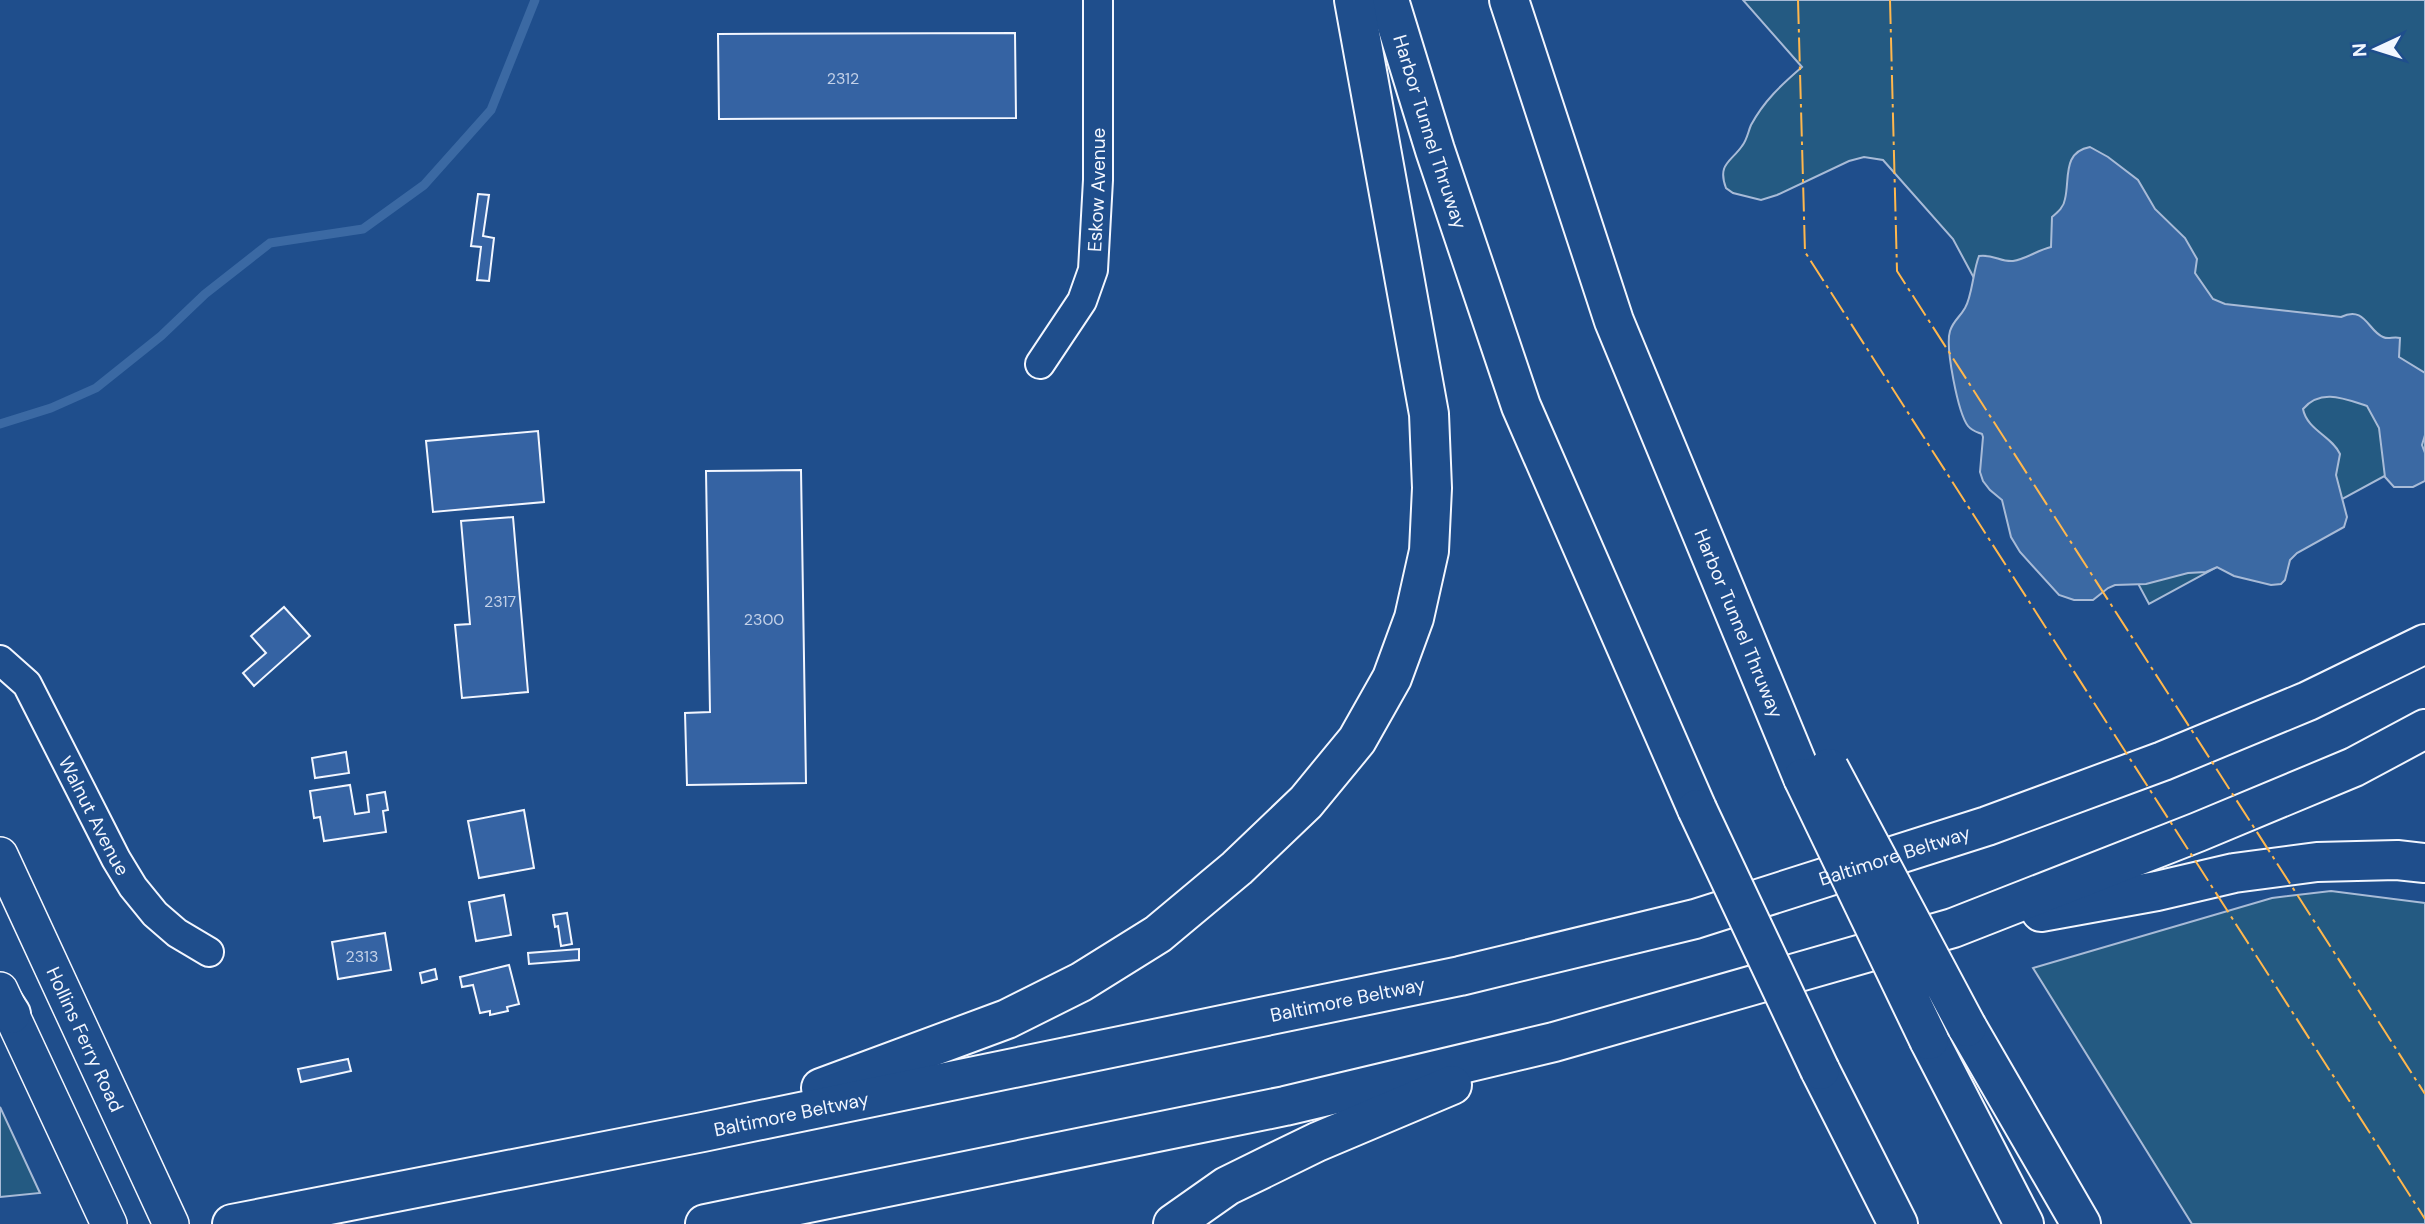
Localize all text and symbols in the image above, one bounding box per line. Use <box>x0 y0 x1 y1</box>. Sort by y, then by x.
north arrow <box>2341 14 2411 84</box>
street label: Harbor Tunnel Thruway <box>1387 32 1473 233</box>
text: N <box>2347 42 2372 58</box>
house number: 2312 <box>827 68 859 89</box>
street label: Eskow Avenue <box>1082 128 1111 252</box>
street label: Harbor Tunnel Thruway <box>1688 525 1789 722</box>
house number: 2317 <box>484 591 516 612</box>
house number: 2300 <box>744 609 784 630</box>
street label: Walnut Avenue <box>53 752 135 880</box>
street label: Baltimore Beltway <box>1816 820 1974 892</box>
house number: 2313 <box>346 946 378 967</box>
street label: Hollins Ferry Road <box>40 963 129 1116</box>
street label: Baltimore Beltway <box>1268 971 1428 1028</box>
street label: Baltimore Beltway <box>712 1086 871 1142</box>

